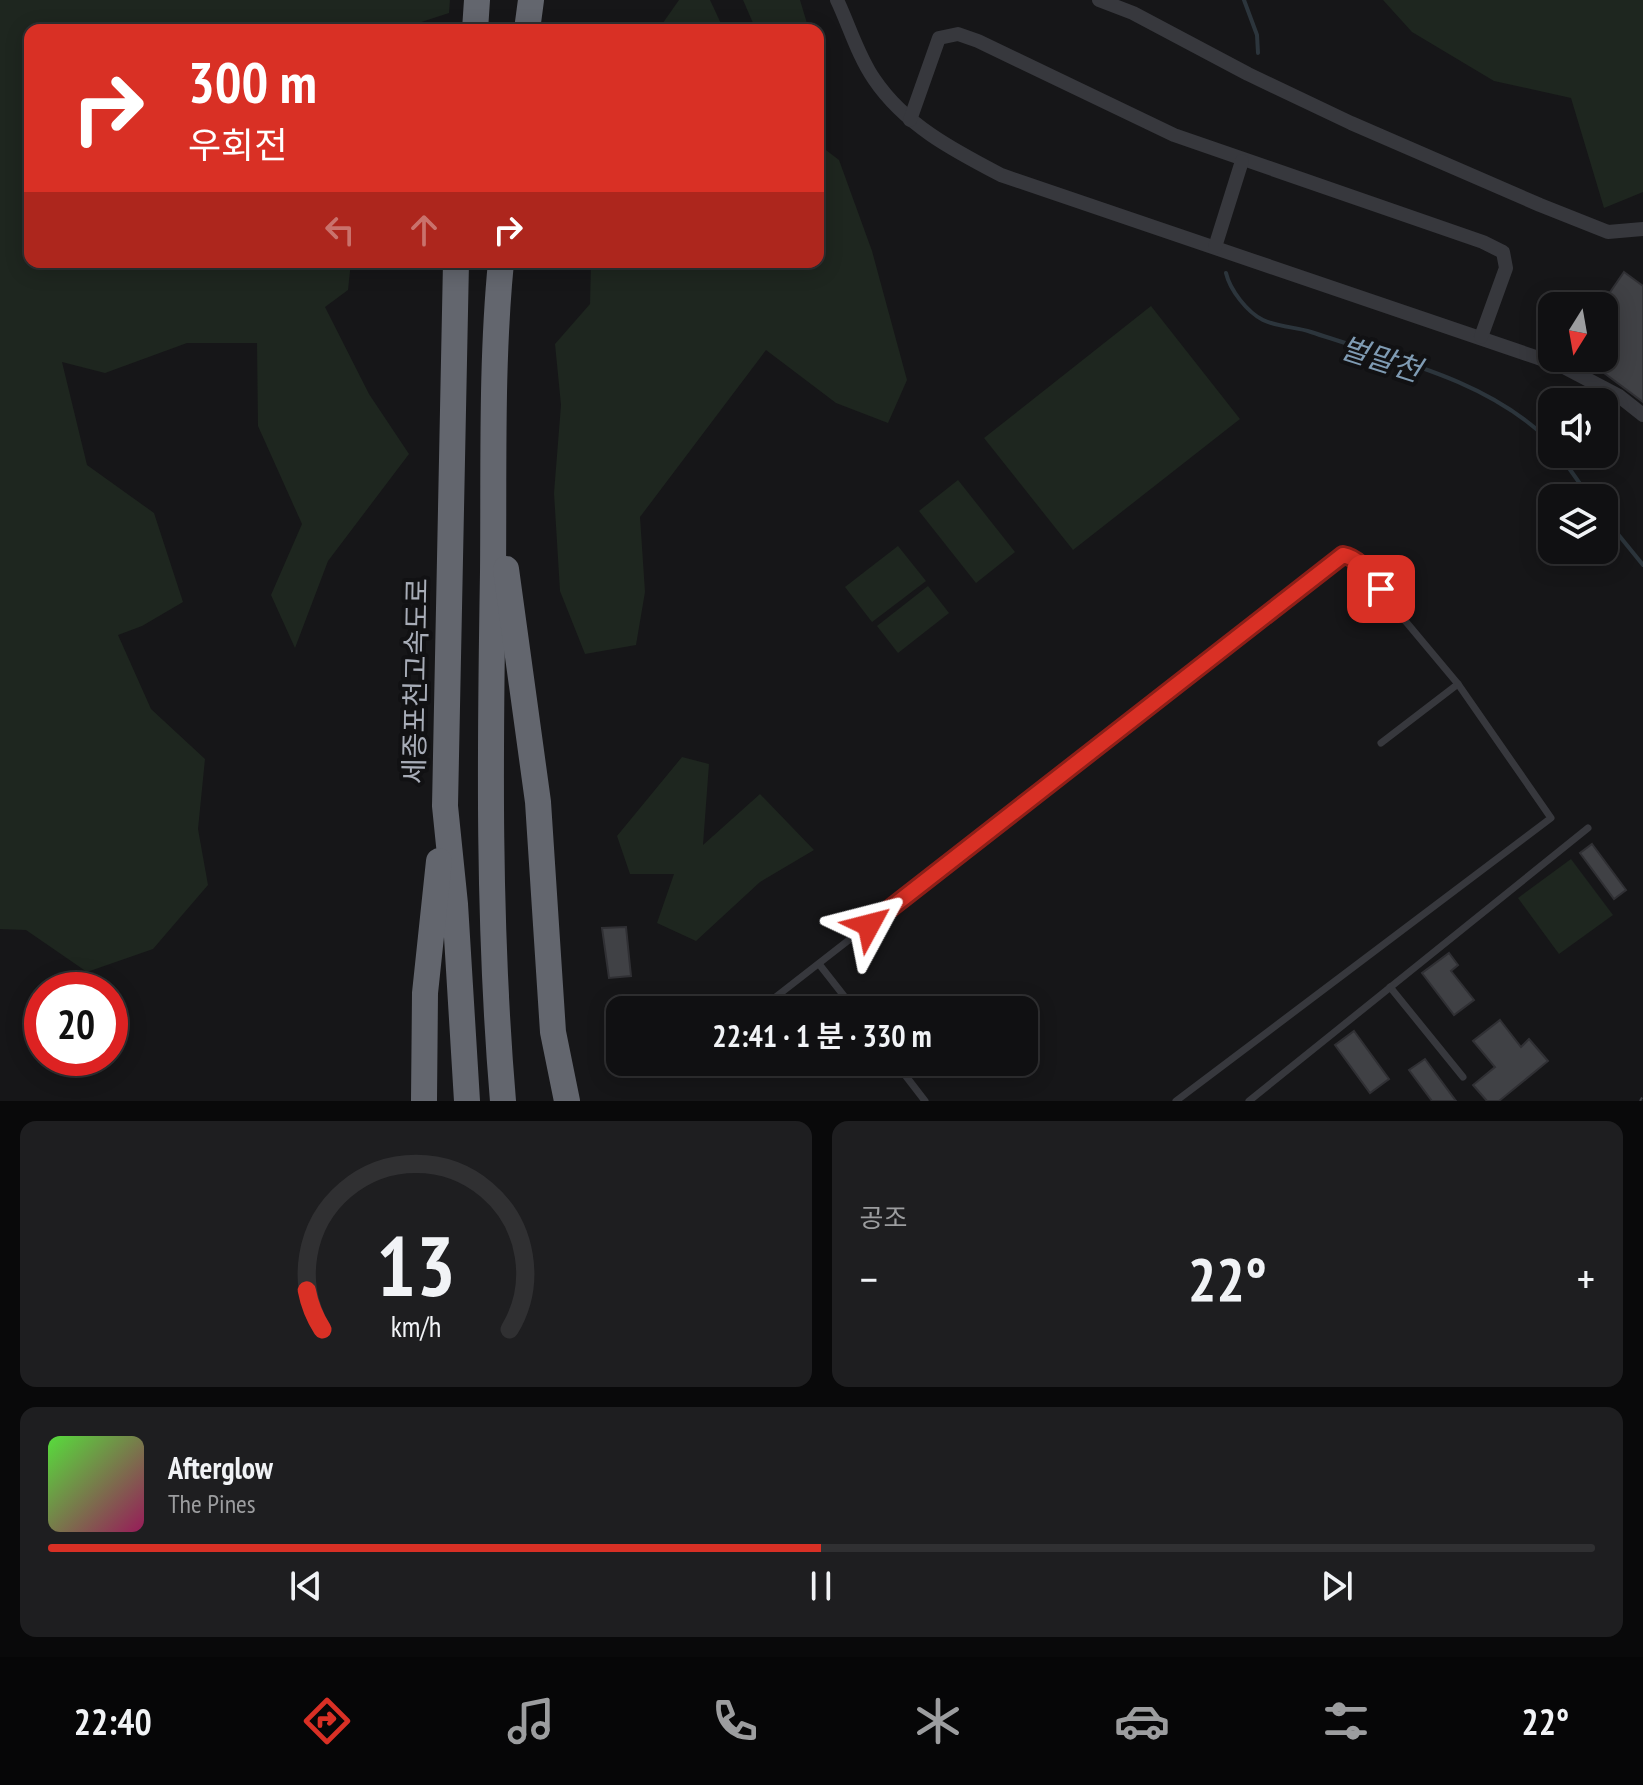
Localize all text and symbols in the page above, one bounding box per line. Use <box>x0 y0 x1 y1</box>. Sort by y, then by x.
text: 300 m <box>188 46 317 118</box>
icon: right <box>56 56 160 160</box>
text: 우회전 <box>188 121 287 168</box>
icon: left <box>318 208 362 252</box>
icon: ahead <box>402 208 446 252</box>
icon: right <box>486 208 530 252</box>
north arrow <box>1538 292 1618 372</box>
map controls <box>1538 292 1618 564</box>
water label: 벌말천 <box>1336 327 1430 390</box>
button: sound <box>1538 388 1618 468</box>
button: layers <box>1538 484 1618 564</box>
pin <box>1347 555 1415 623</box>
icon: arrive <box>1359 567 1403 611</box>
street label: 세종포천고속도로 <box>395 578 435 784</box>
position arrow <box>827 883 911 967</box>
speed limit sign: 20 <box>24 972 128 1076</box>
text: 22:41 · 1 분 · 330 m <box>712 1016 932 1055</box>
text: 공조 <box>860 1201 907 1234</box>
text: 13 <box>376 1211 456 1319</box>
text: 22° <box>1188 1240 1267 1318</box>
text: − <box>860 1250 878 1307</box>
text: + <box>1577 1250 1595 1307</box>
text: km/h <box>390 1308 441 1345</box>
text: Afterglow <box>168 1448 273 1487</box>
text: The Pines <box>168 1487 256 1520</box>
icon: previous <box>284 1564 328 1608</box>
icon: pause <box>799 1564 843 1608</box>
icon: next <box>1315 1564 1359 1608</box>
icon: directions <box>299 1693 355 1749</box>
icon: music <box>503 1693 559 1749</box>
icon: phone <box>707 1693 763 1749</box>
icon: climate <box>910 1693 966 1749</box>
icon: car <box>1114 1693 1170 1749</box>
icon: filters <box>1318 1693 1374 1749</box>
text: 22:40 <box>74 1698 152 1745</box>
text: 22° <box>1522 1698 1569 1745</box>

